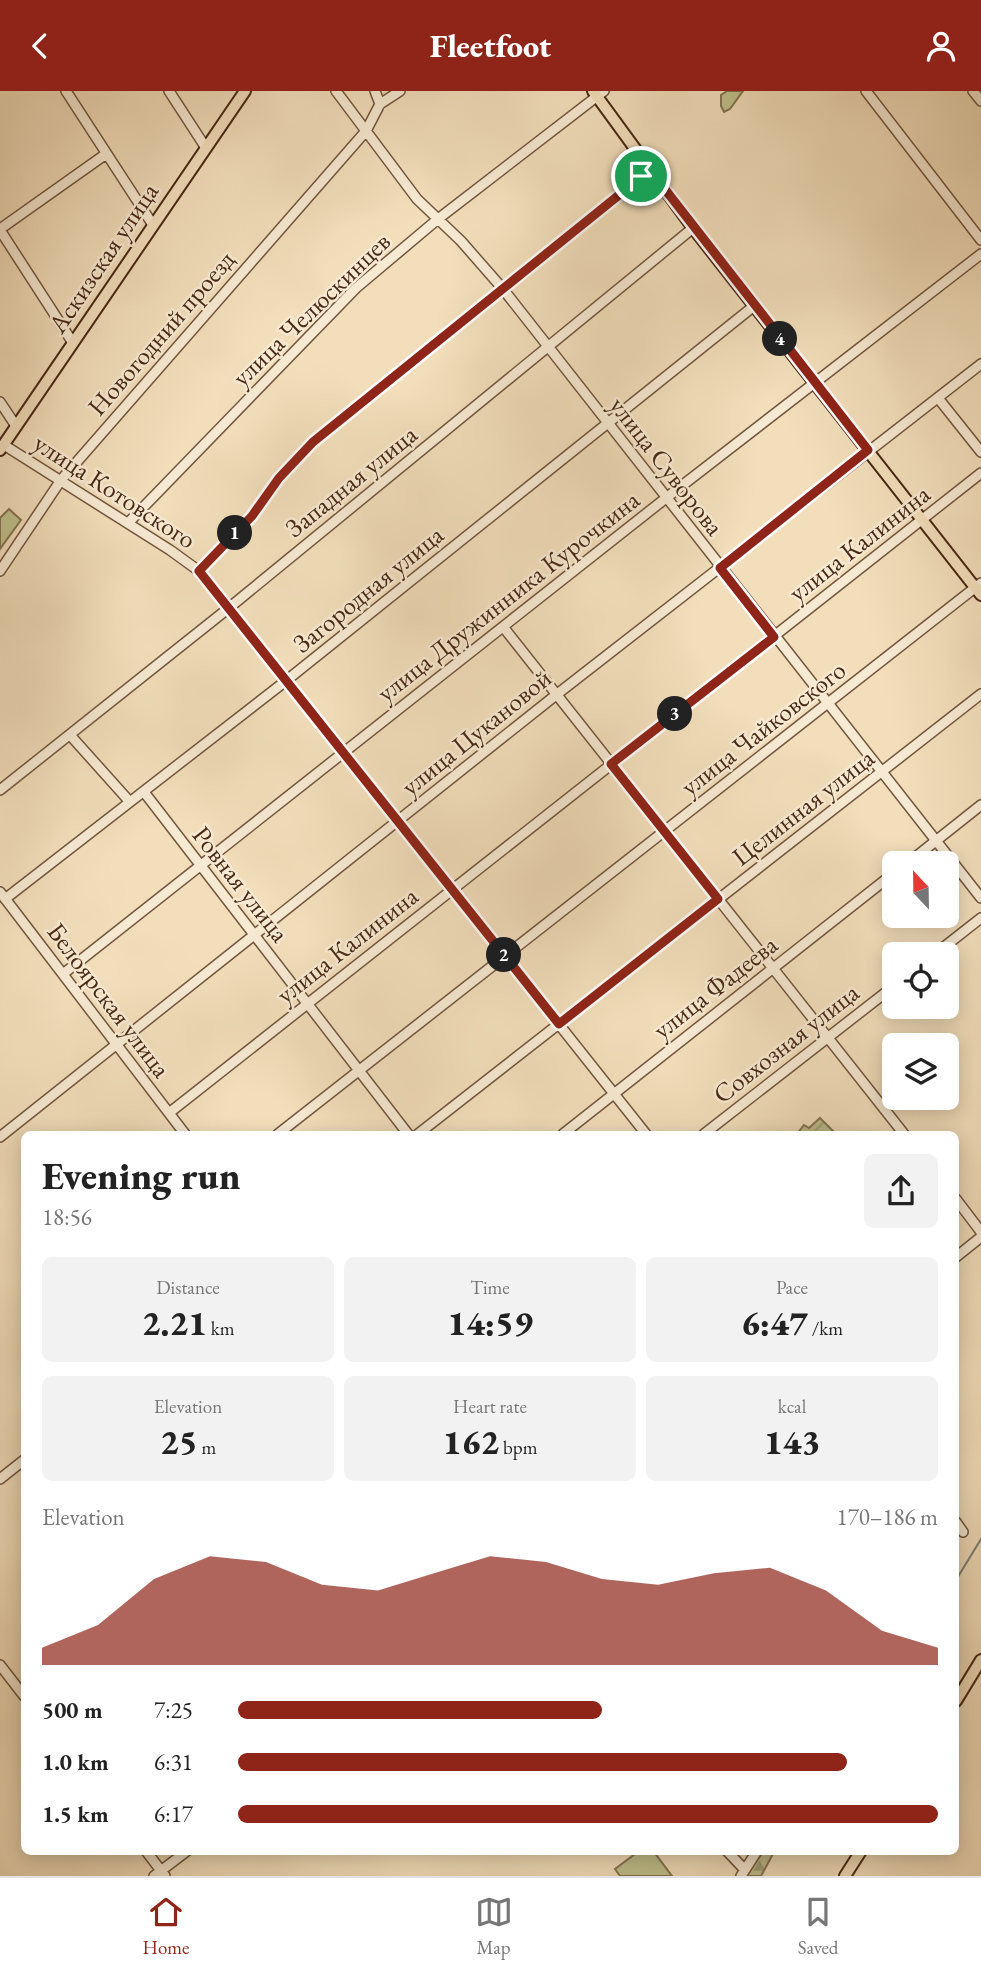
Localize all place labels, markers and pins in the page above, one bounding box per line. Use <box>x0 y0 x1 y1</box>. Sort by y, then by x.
pin <box>611 146 671 206</box>
pin: 4 <box>762 321 798 357</box>
pin: 1 <box>218 515 252 551</box>
pin: 3 <box>658 697 692 731</box>
pin: 2 <box>486 937 522 973</box>

